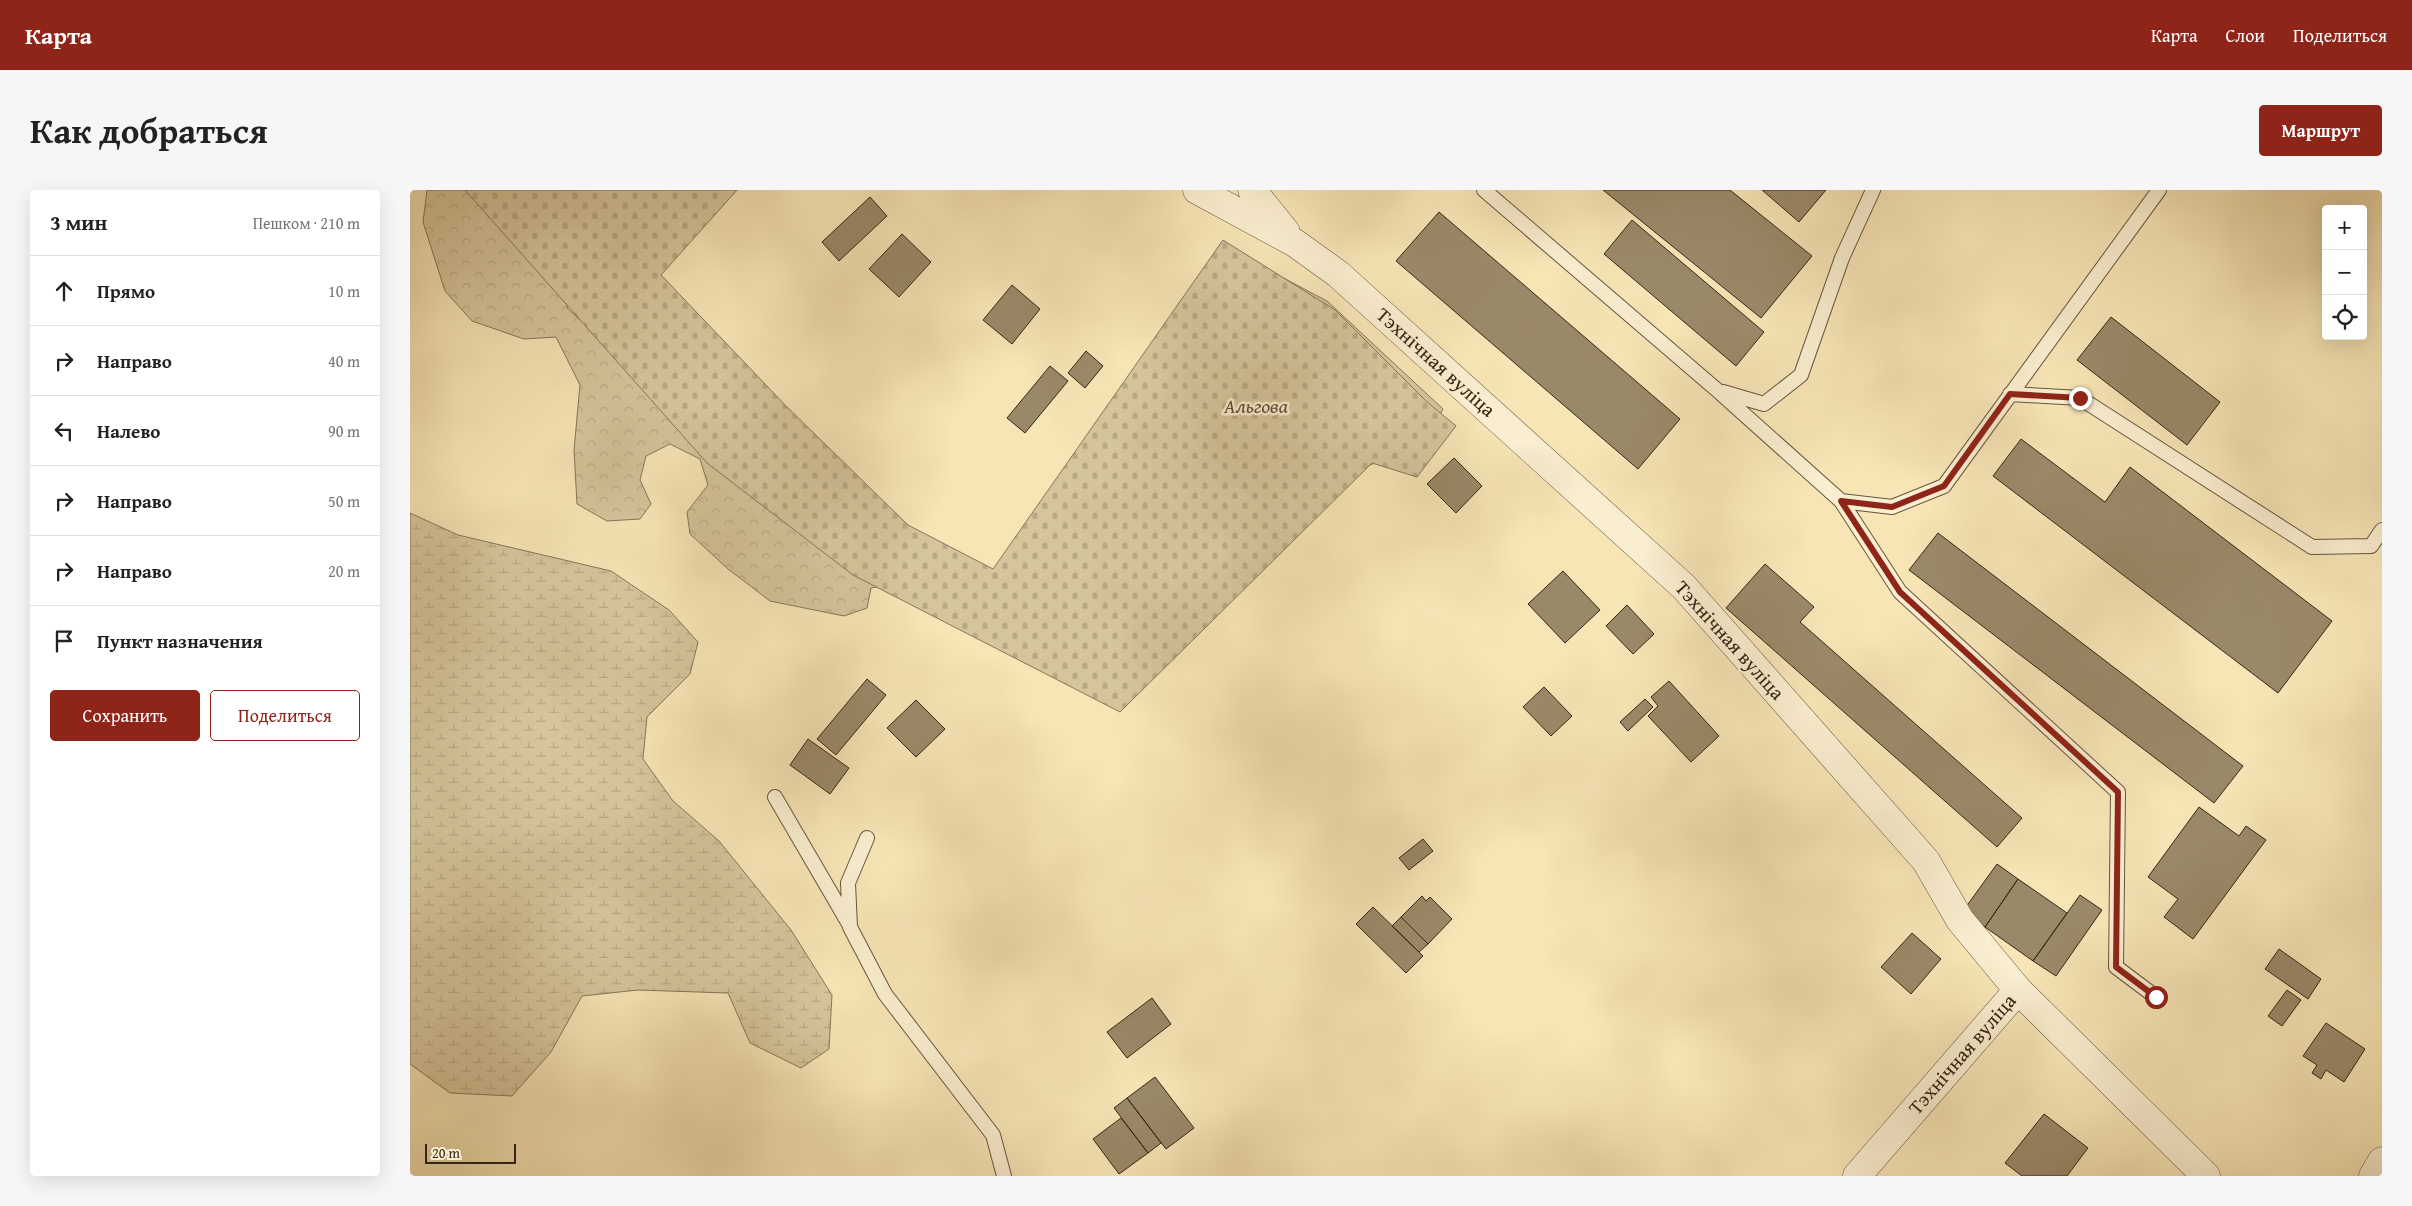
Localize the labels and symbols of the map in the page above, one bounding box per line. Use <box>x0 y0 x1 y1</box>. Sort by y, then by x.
street label: Тэхнічная вуліца <box>1370 300 1503 424</box>
route end <box>2069 387 2092 410</box>
park label: Альгова <box>1223 391 1289 420</box>
street label: Тэхнічная вуліца <box>1669 574 1792 706</box>
route start <box>2145 986 2168 1009</box>
street label: Тэхнічная вуліца <box>1901 987 2023 1120</box>
scale bar <box>425 1141 516 1164</box>

